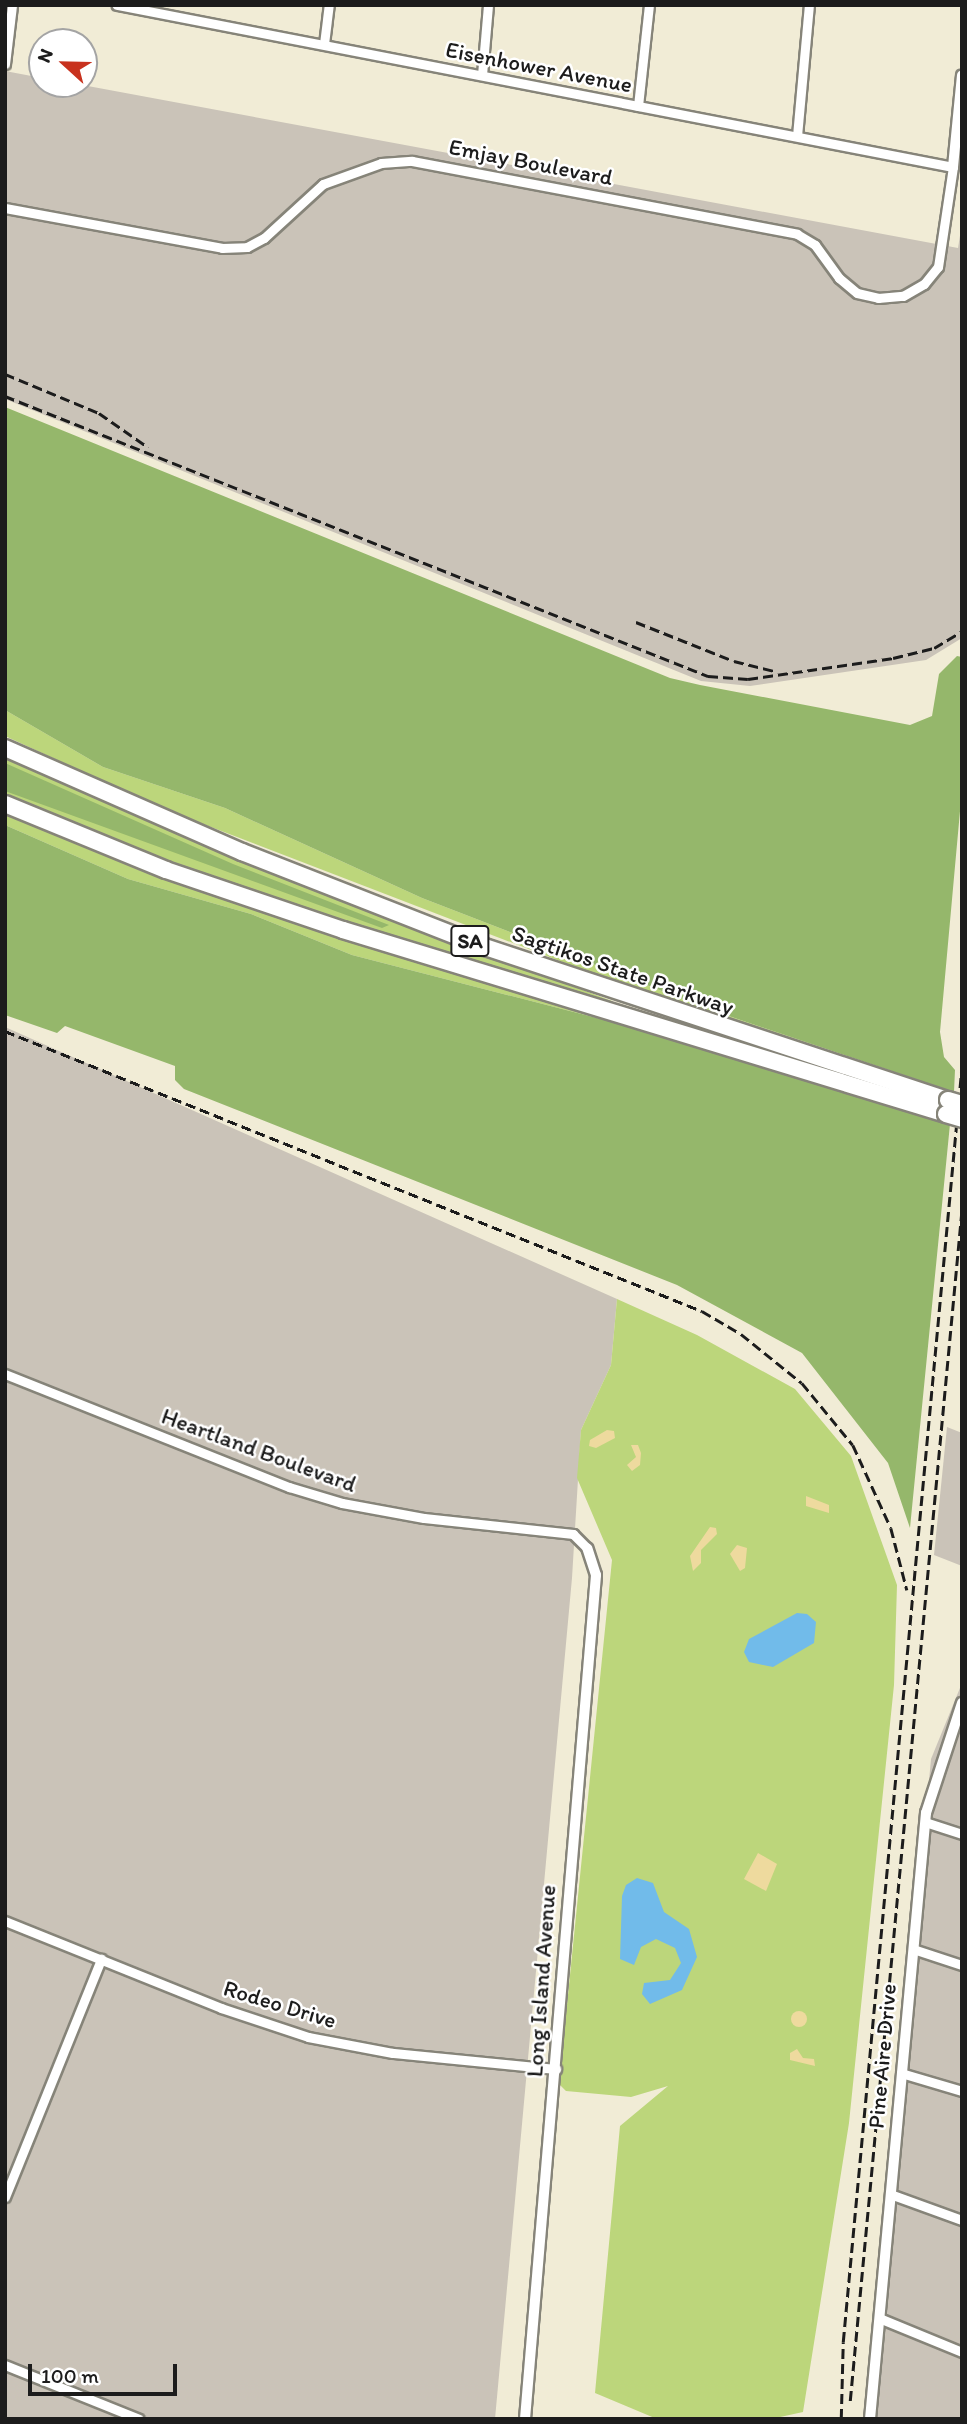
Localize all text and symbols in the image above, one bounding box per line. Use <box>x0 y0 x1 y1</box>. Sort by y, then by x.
north arrow <box>28 28 98 98</box>
street label: Eisenhower Avenue <box>444 35 634 99</box>
text: N <box>32 45 58 66</box>
street label: Emjay Boulevard <box>446 133 616 191</box>
street label: Sagtikos State Parkway <box>509 919 737 1021</box>
road number: SA <box>449 923 491 958</box>
street label: Heartland Boulevard <box>157 1402 361 1498</box>
street label: Long Island Avenue <box>520 1884 562 2078</box>
street label: Rodeo Drive <box>220 1974 340 2034</box>
street label: Pine Aire Drive <box>862 1982 902 2130</box>
scale bar <box>32 2350 180 2394</box>
text: 100 m <box>41 2363 99 2388</box>

